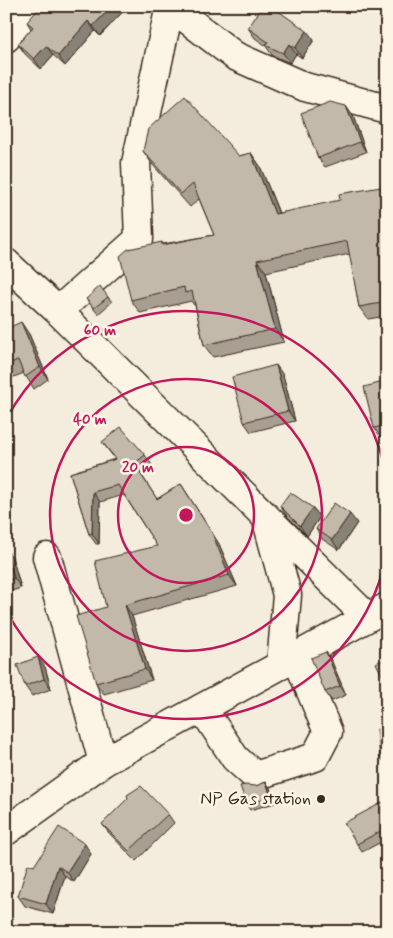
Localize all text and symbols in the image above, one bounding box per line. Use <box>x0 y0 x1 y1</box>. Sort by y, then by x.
text: 60 m <box>84 321 116 341</box>
text: 40 m <box>73 410 107 430</box>
text: 20 m <box>122 458 154 478</box>
centre of rings <box>177 506 195 524</box>
place label: NP Gas station <box>200 787 311 811</box>
marker: NP Gas station <box>315 793 327 805</box>

